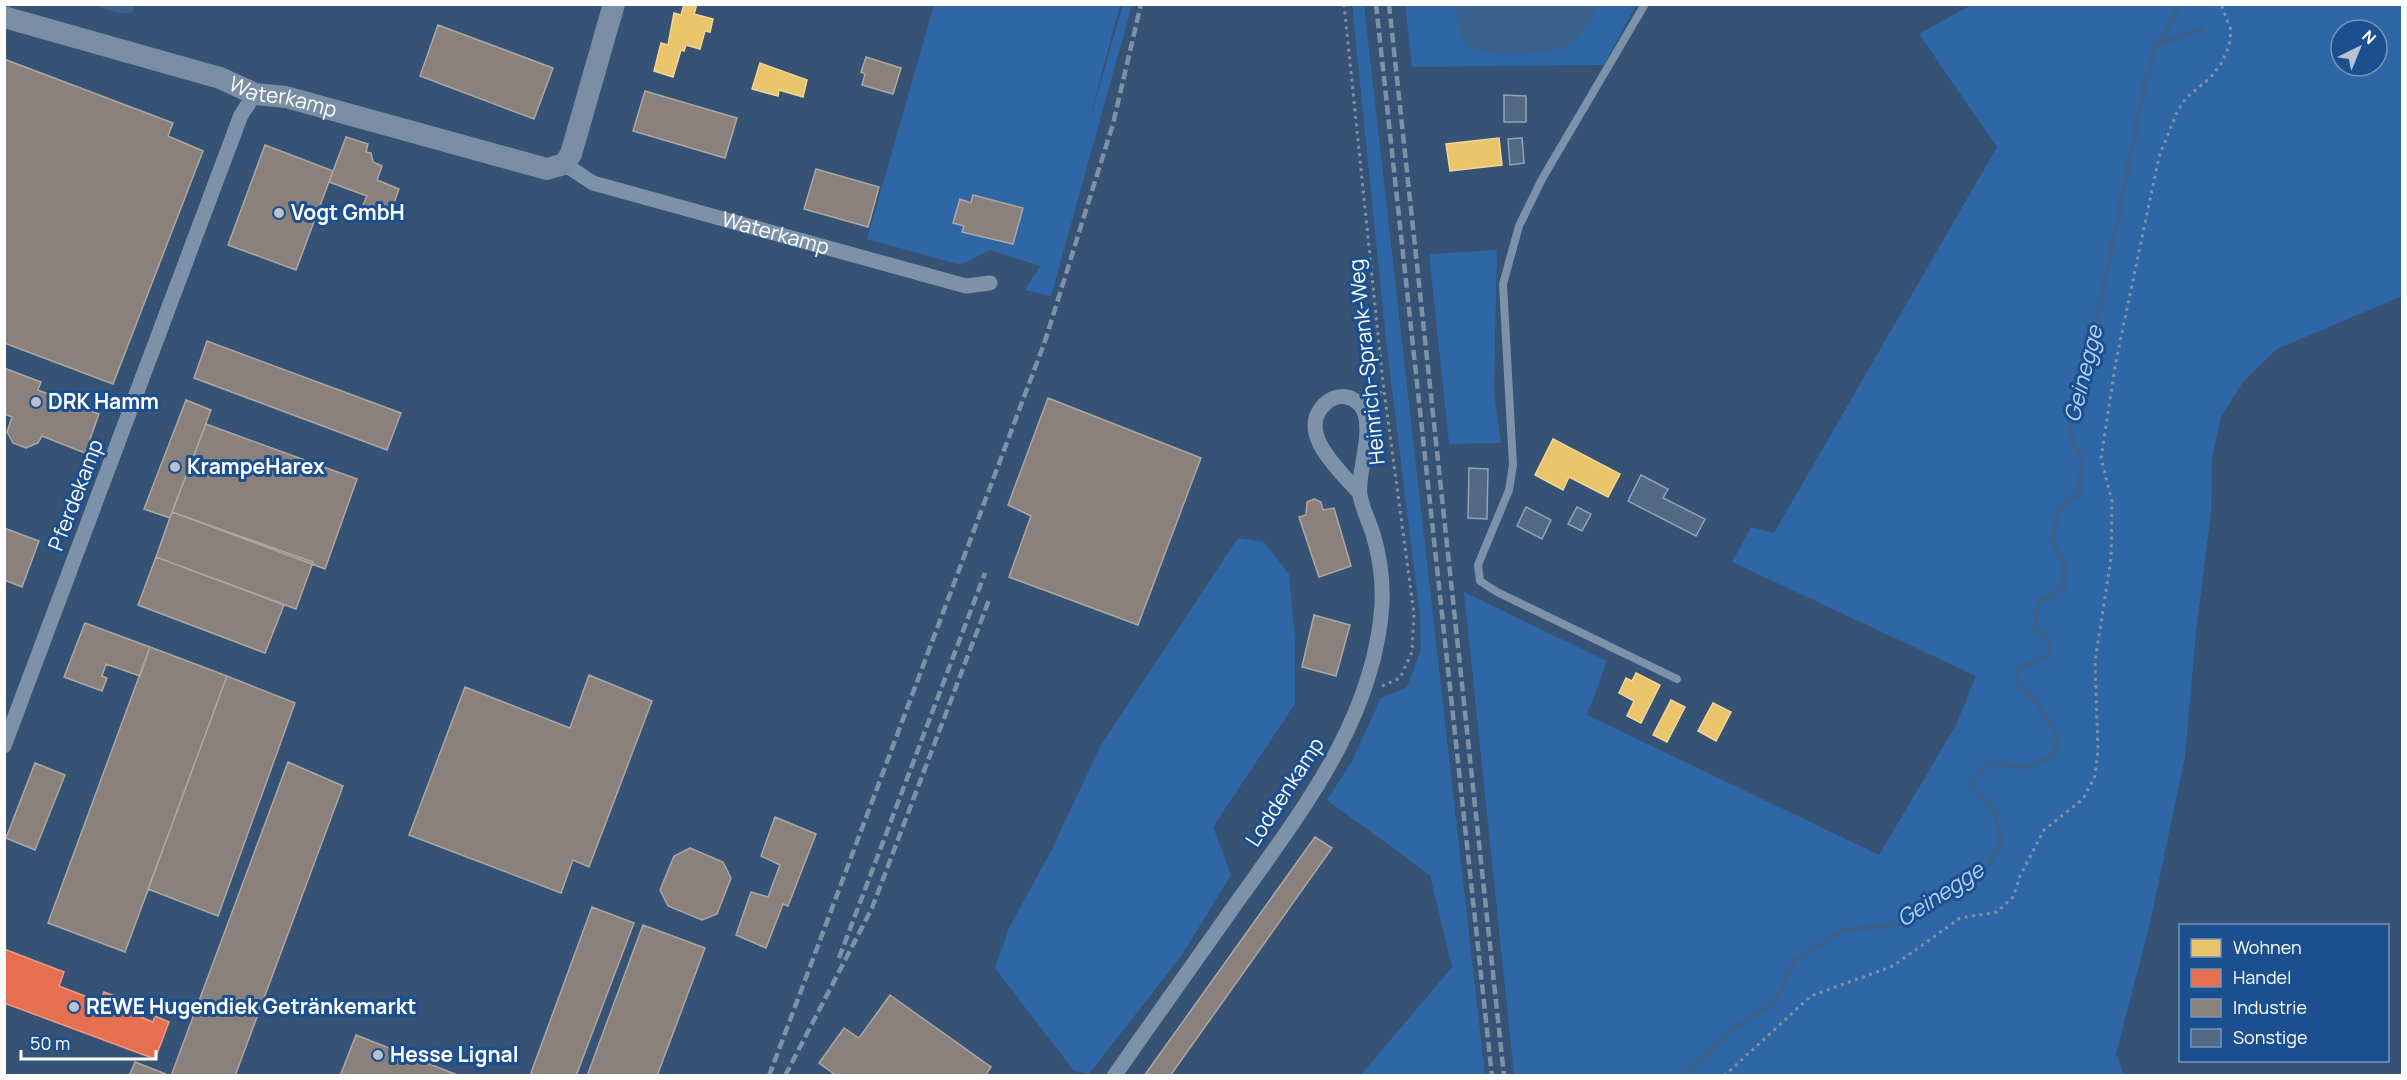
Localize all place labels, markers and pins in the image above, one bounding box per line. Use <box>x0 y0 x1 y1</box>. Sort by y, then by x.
place label: Vogt GmbH <box>291 198 405 226</box>
marker: Vogt GmbH <box>272 206 286 220</box>
place label: DRK Hamm <box>48 387 159 415</box>
marker: DRK Hamm <box>29 395 43 409</box>
place label: KrampeHarex <box>187 452 325 480</box>
marker: KrampeHarex <box>168 460 182 474</box>
place label: REWE Hugendiek Getränkemarkt <box>86 992 416 1020</box>
marker: REWE Hugendiek Getränkemarkt <box>67 1000 81 1014</box>
place label: Hesse Lignal <box>390 1040 519 1068</box>
marker: Hesse Lignal <box>371 1048 385 1062</box>

